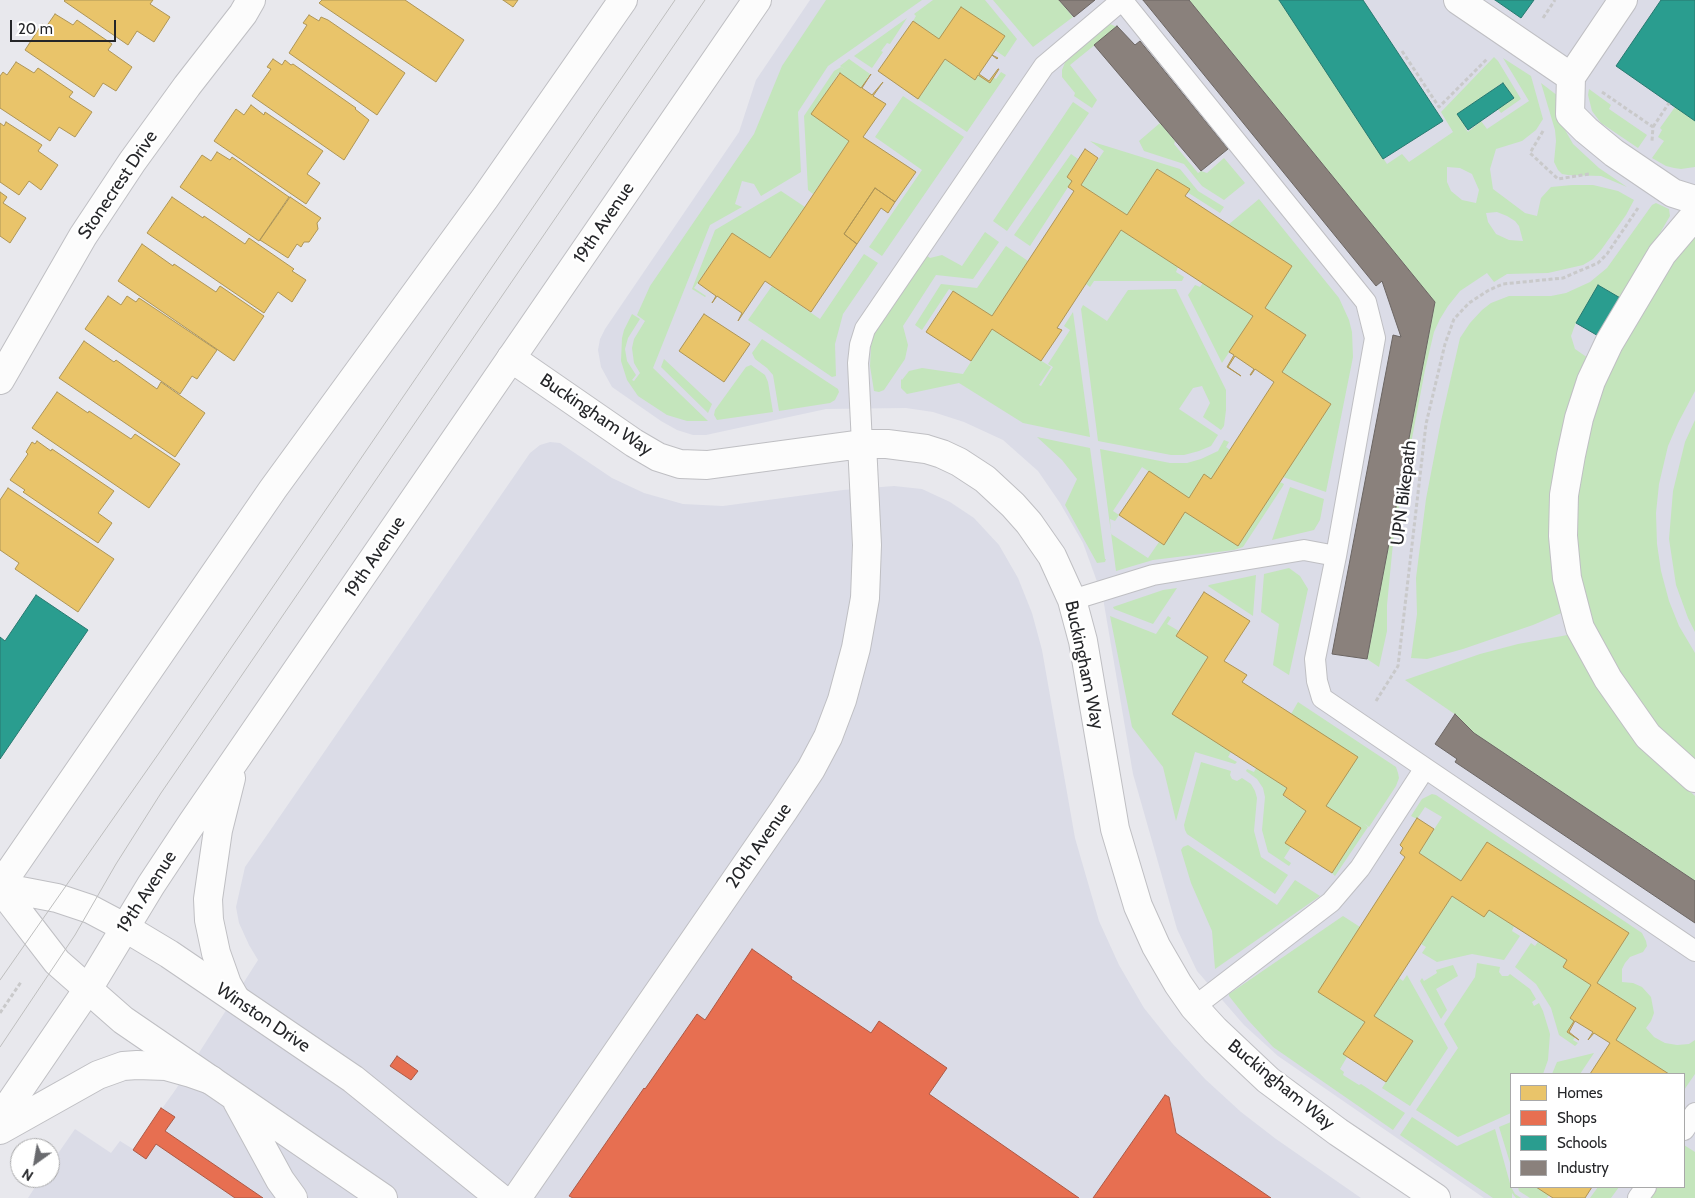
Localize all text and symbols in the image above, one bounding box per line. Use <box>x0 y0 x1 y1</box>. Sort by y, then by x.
scale bar <box>12 10 119 42</box>
text: 20 m <box>18 20 53 38</box>
street label: Stonecrest Drive <box>74 127 162 243</box>
street label: 19th Avenue <box>569 178 639 268</box>
street label: Buckingham Way <box>536 369 656 461</box>
street label: UPN Bikepath <box>1387 439 1421 547</box>
street label: 19th Avenue <box>340 512 410 602</box>
street label: Buckingham Way <box>1060 599 1108 731</box>
street label: 20th Avenue <box>722 799 796 893</box>
street label: 19th Avenue <box>113 847 181 937</box>
street label: Winston Drive <box>212 979 314 1057</box>
street label: Buckingham Way <box>1223 1035 1339 1135</box>
legend <box>1510 1073 1685 1188</box>
text: Homes <box>1557 1084 1603 1102</box>
text: Shops <box>1557 1109 1597 1127</box>
text: Schools <box>1557 1134 1607 1152</box>
north arrow <box>10 1138 60 1188</box>
text: Industry <box>1557 1159 1609 1177</box>
text: N <box>19 1165 37 1185</box>

